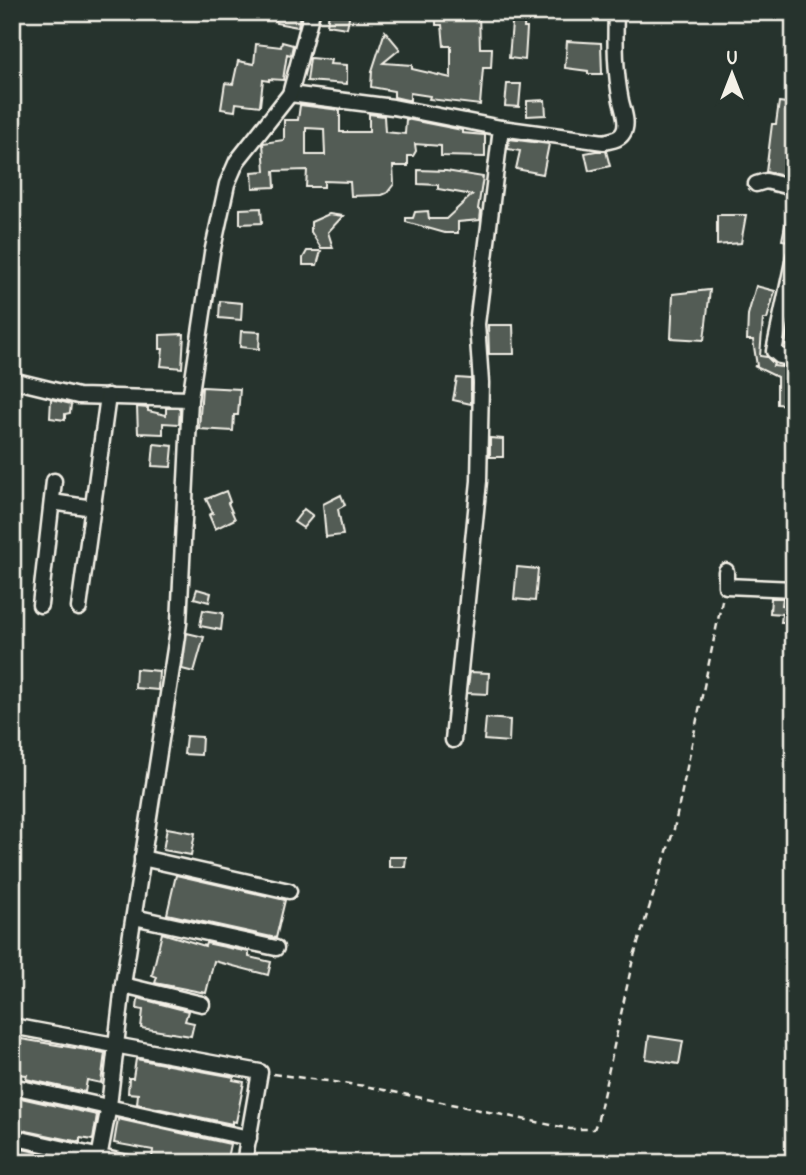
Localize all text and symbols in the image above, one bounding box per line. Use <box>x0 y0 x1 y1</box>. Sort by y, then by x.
north arrow <box>698 38 768 108</box>
text: U <box>727 44 738 70</box>

